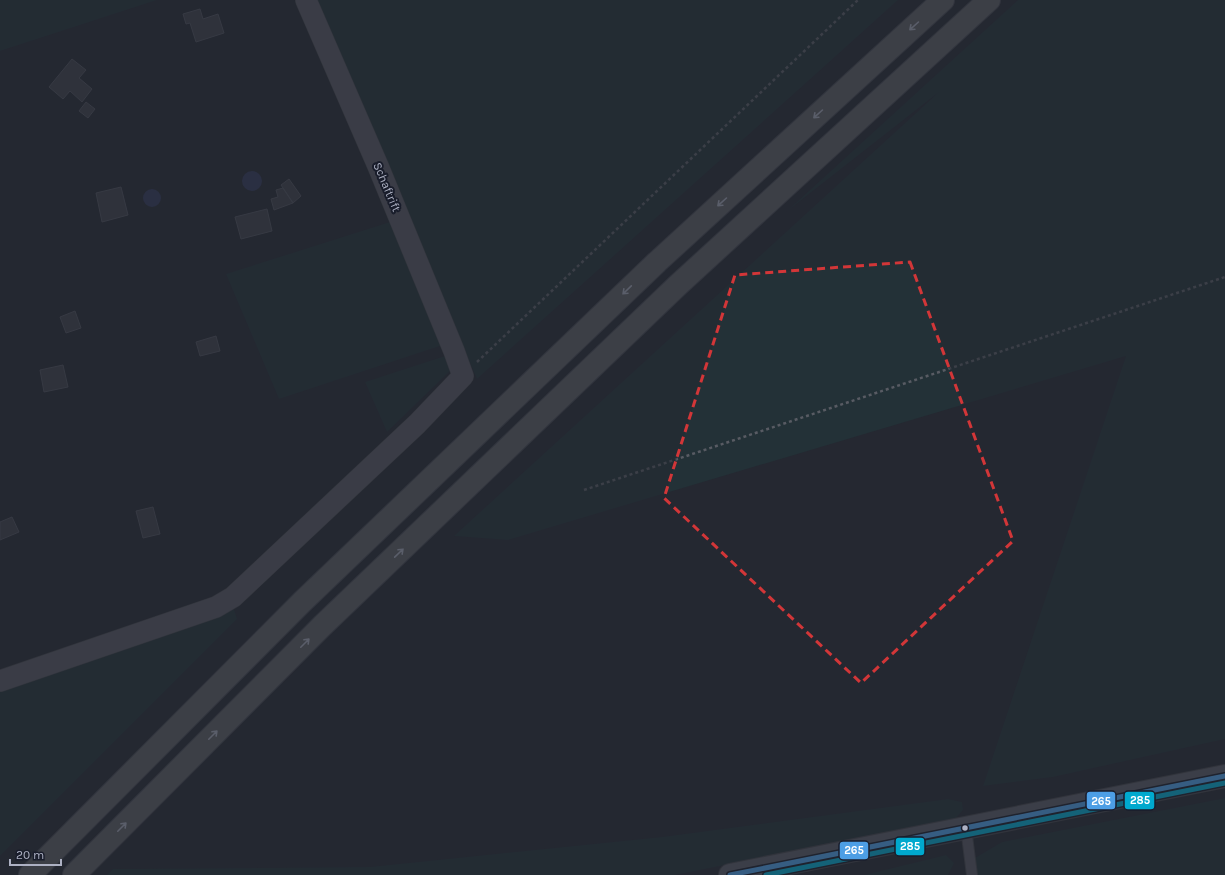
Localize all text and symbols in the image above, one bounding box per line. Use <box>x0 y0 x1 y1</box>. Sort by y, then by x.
one-way arrow <box>909 22 919 31</box>
one-way arrow <box>813 109 823 119</box>
street label: Schaftrift <box>370 160 404 214</box>
one-way arrow <box>717 197 727 207</box>
one-way arrow <box>622 286 632 295</box>
one-way arrow <box>393 549 403 558</box>
one-way arrow <box>300 638 310 648</box>
one-way arrow <box>208 730 218 740</box>
line badge: 265 <box>1086 791 1116 810</box>
line badge: 285 <box>1124 791 1155 810</box>
text: 285 <box>1130 794 1150 807</box>
text: 265 <box>1091 795 1111 808</box>
one-way arrow <box>117 823 127 832</box>
unlabelled marker <box>960 823 970 833</box>
line badge: 285 <box>895 837 925 856</box>
text: 285 <box>900 840 920 853</box>
scale bar <box>10 841 61 867</box>
line badge: 265 <box>839 841 869 860</box>
text: 265 <box>844 844 864 857</box>
text: 20 m <box>16 848 44 862</box>

